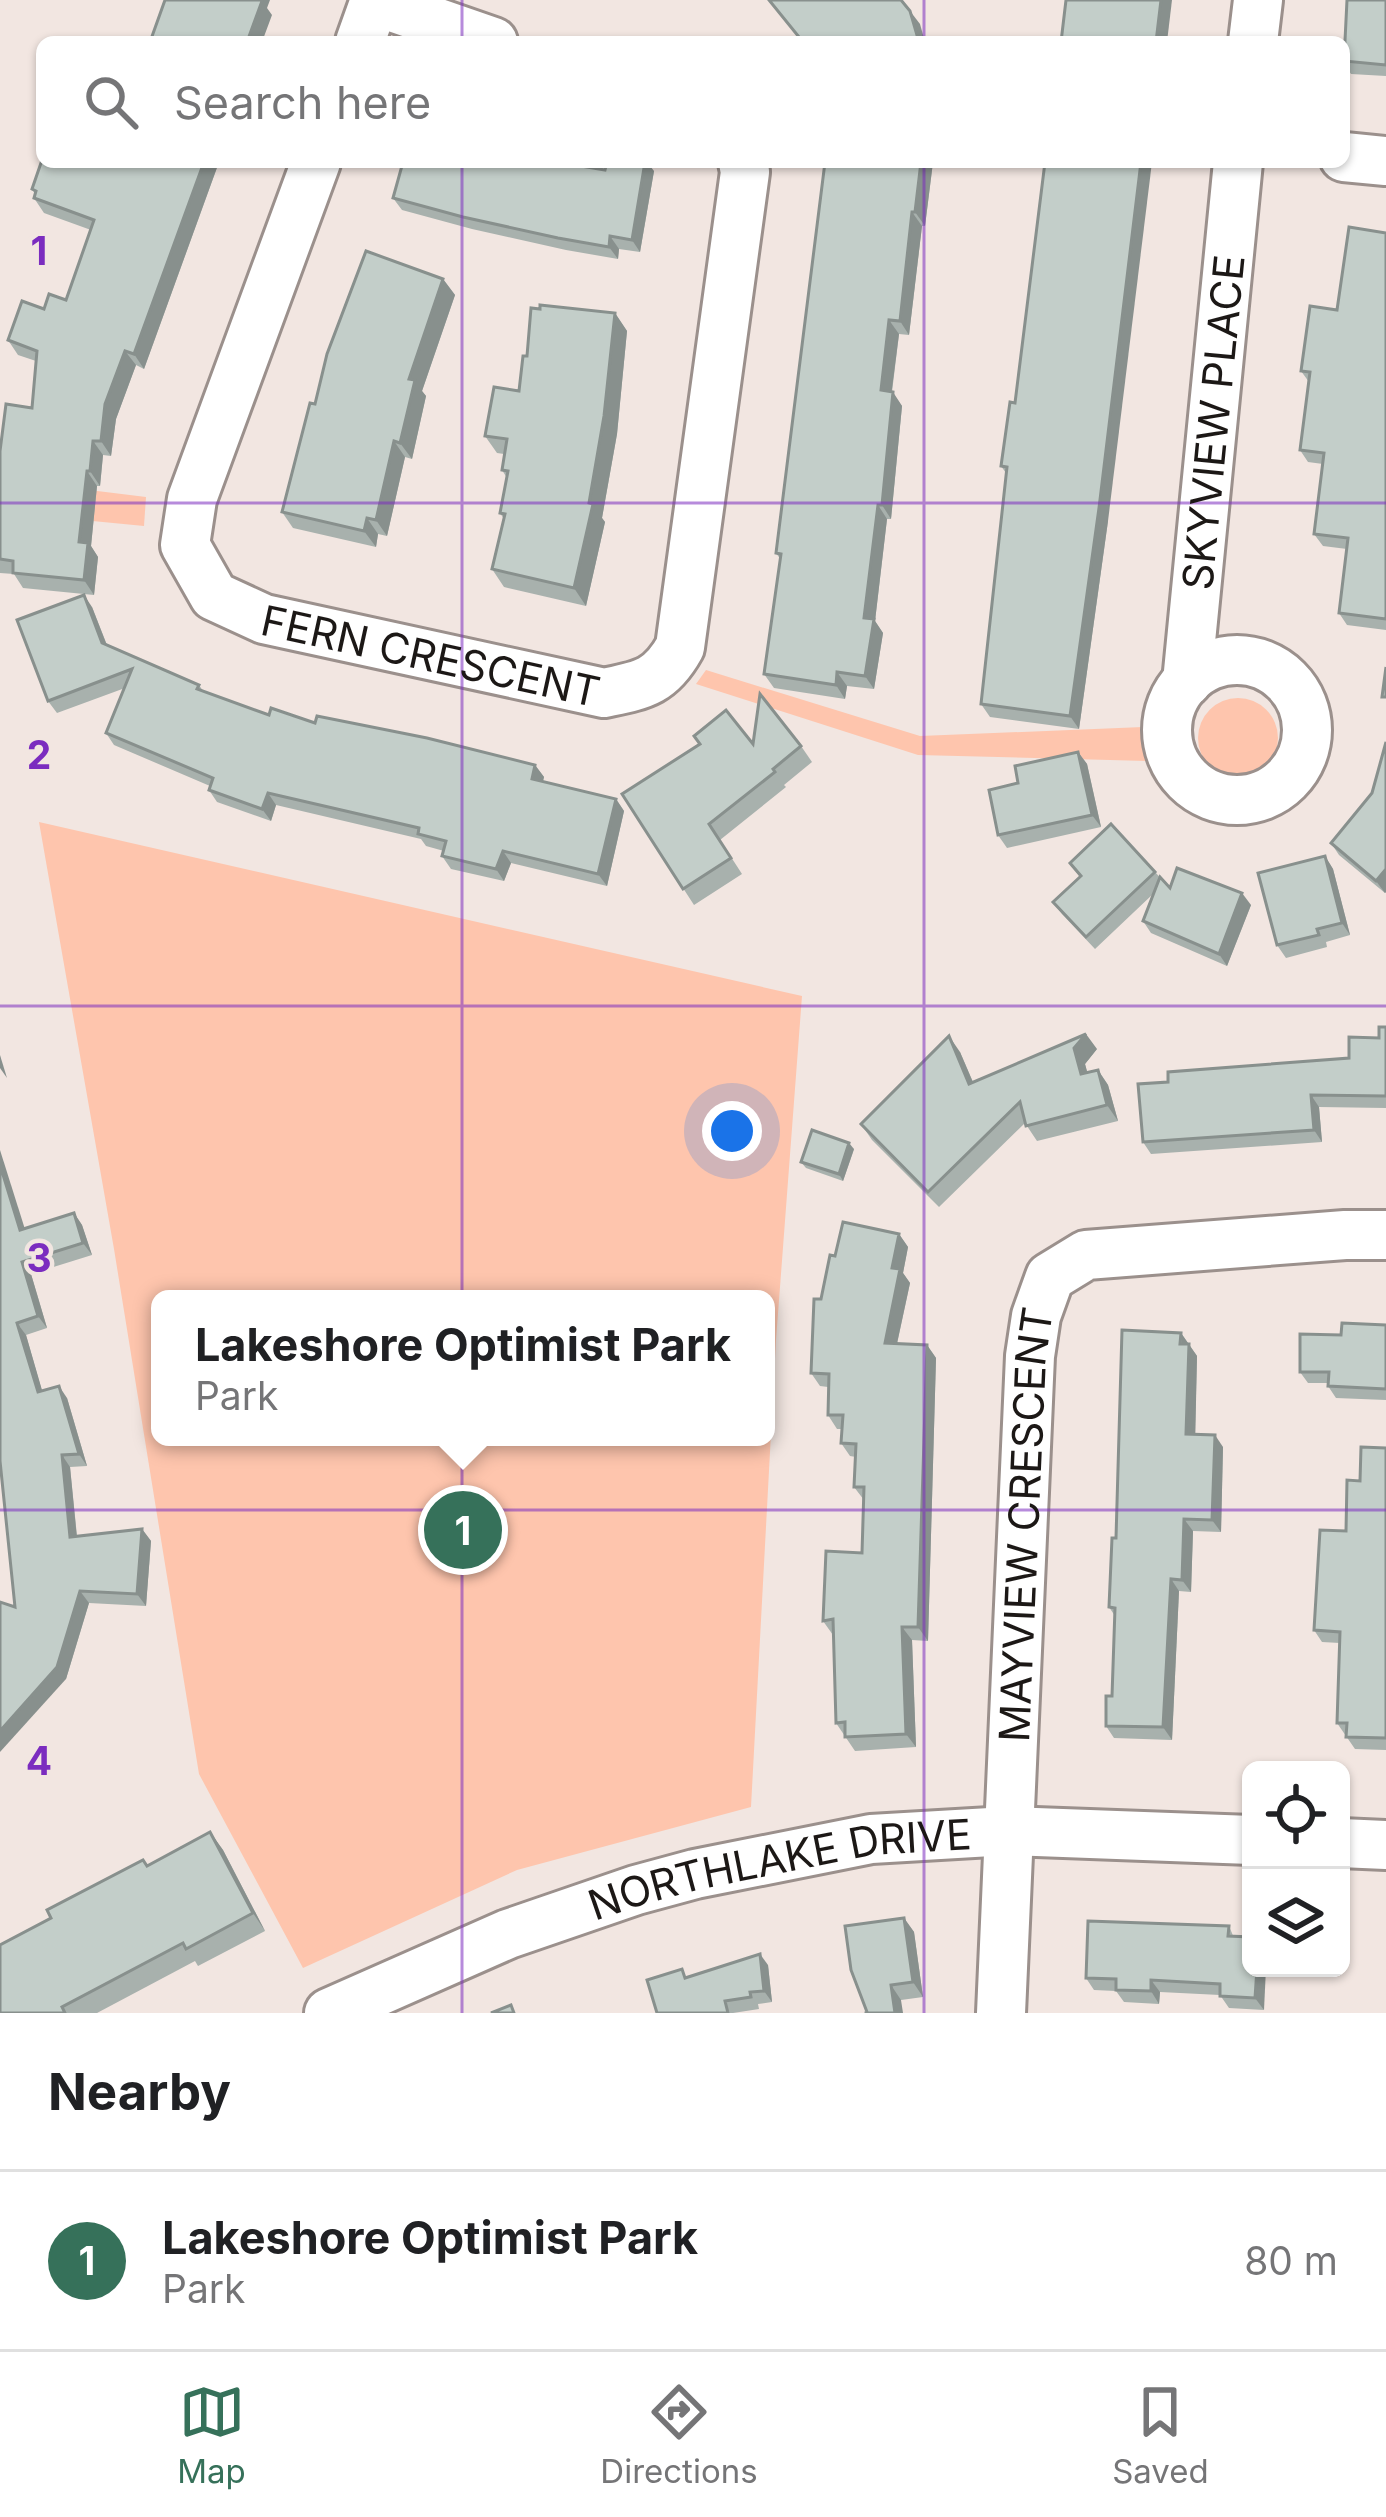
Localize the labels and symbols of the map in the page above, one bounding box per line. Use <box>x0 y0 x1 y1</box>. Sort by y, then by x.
text: 1 <box>31 227 47 274</box>
street label: SKYVIEW PLACE <box>1171 252 1254 592</box>
street label: FERN CRESCENT <box>257 594 605 717</box>
text: 2 <box>27 731 51 778</box>
your location <box>702 1101 762 1161</box>
text: 3 <box>26 1234 52 1281</box>
street label: MAYVIEW CRESCENT <box>987 1304 1063 1743</box>
pin: 1 <box>424 1485 502 1575</box>
text: 4 <box>26 1737 52 1784</box>
street label: NORTHLAKE DRIVE <box>581 1808 973 1930</box>

